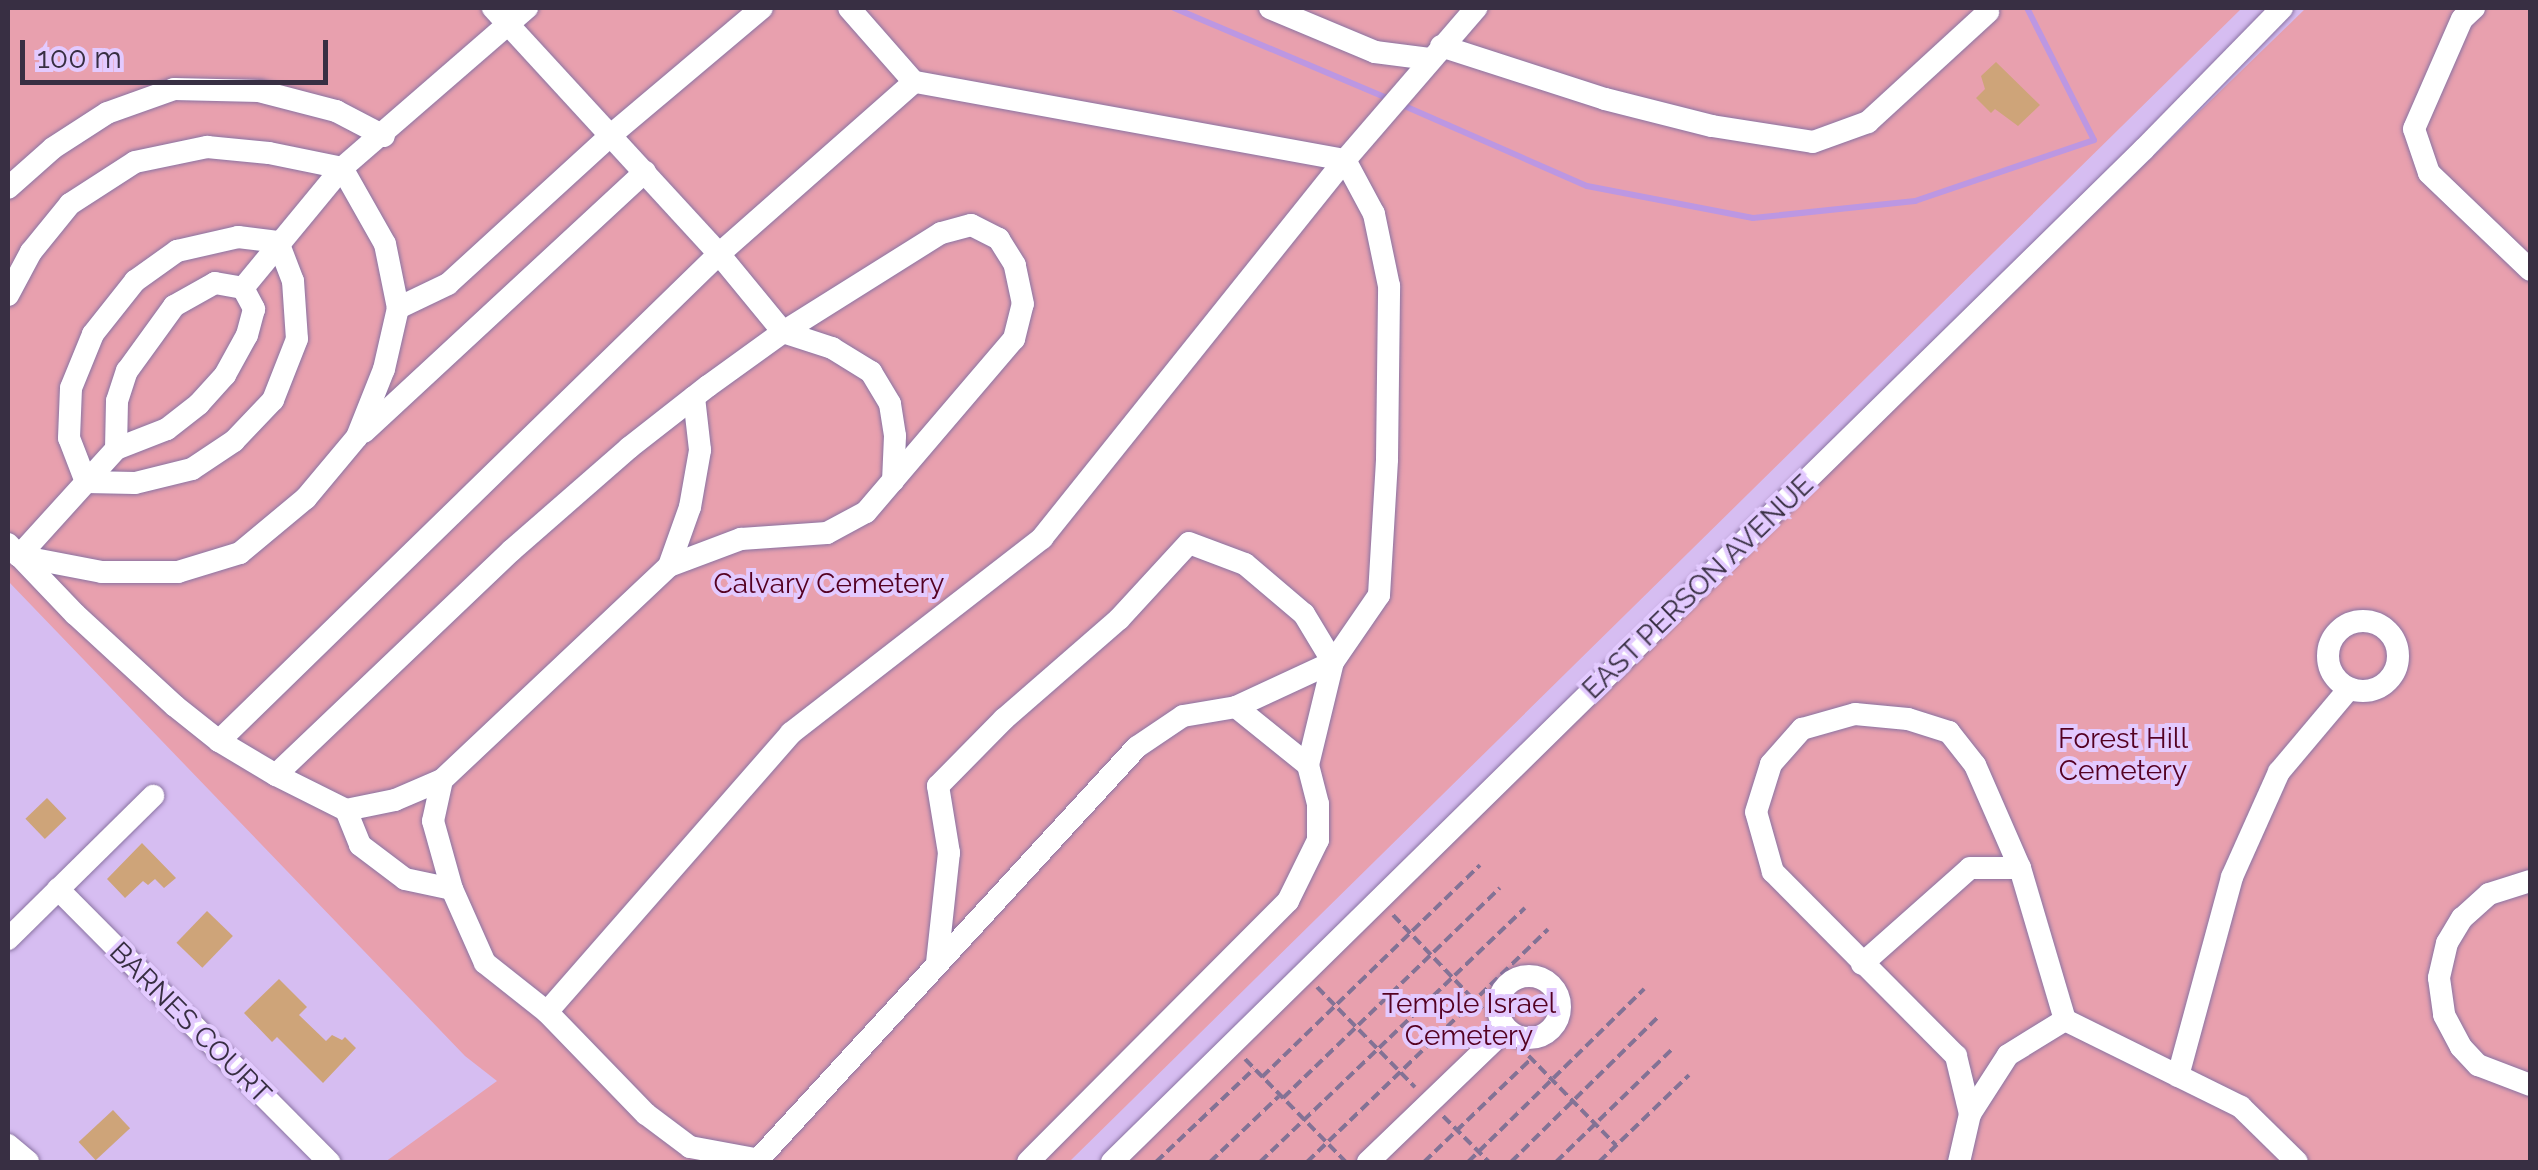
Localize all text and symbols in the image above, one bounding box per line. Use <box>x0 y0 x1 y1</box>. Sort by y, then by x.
scale bar <box>25 20 332 82</box>
text: 100 m <box>37 40 122 75</box>
street label: EAST PERSON AVENUE <box>1575 467 1821 707</box>
park label: Calvary Cemetery <box>713 567 945 601</box>
park label: Forest Hill Cemetery <box>2058 722 2188 788</box>
street label: BARNES COURT <box>102 935 278 1111</box>
park label: Temple Israel Cemetery <box>1382 987 1556 1053</box>

